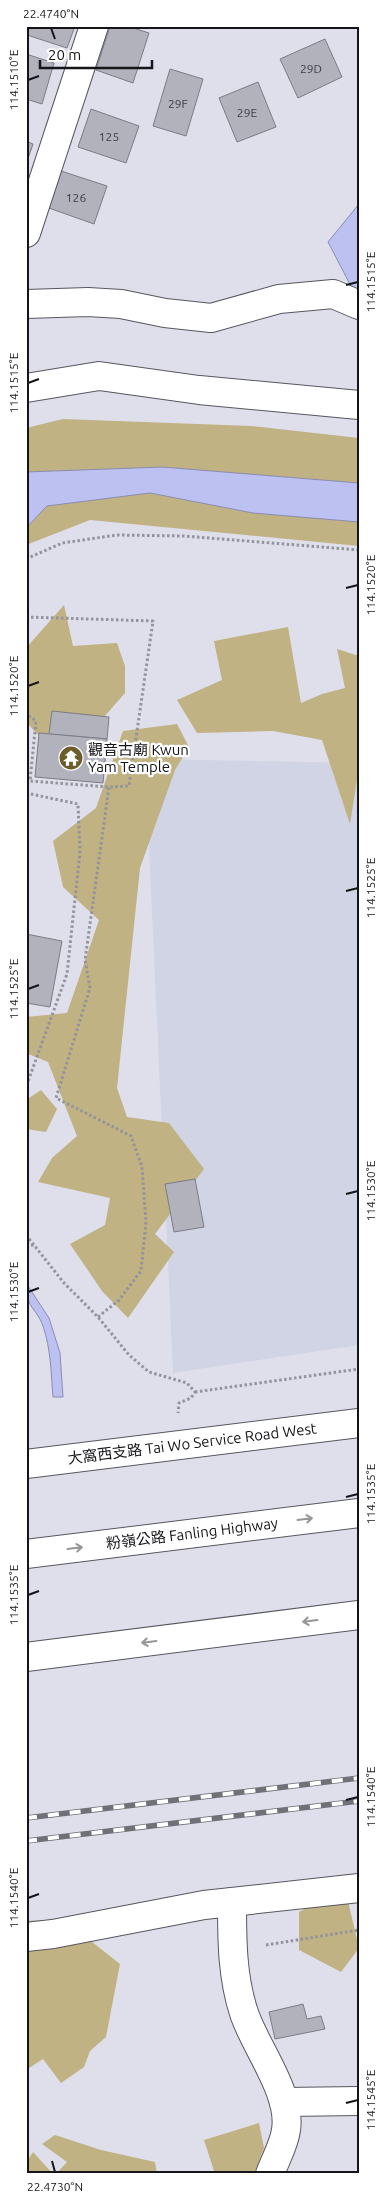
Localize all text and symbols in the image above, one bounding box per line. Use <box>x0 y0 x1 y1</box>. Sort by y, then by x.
text: 22.4740°N <box>23 7 79 20</box>
scale bar <box>40 38 152 70</box>
text: 20 m <box>48 46 81 63</box>
text: 114.1510°E <box>7 49 20 110</box>
house number: 29D <box>300 62 322 75</box>
house number: 29F <box>168 97 188 110</box>
house number: 29E <box>237 106 257 119</box>
house number: 125 <box>99 130 119 143</box>
house number: 126 <box>66 191 86 204</box>
text: 114.1515°E <box>364 251 377 312</box>
text: 114.1515°E <box>7 352 20 413</box>
text: 114.1520°E <box>364 554 377 615</box>
text: 114.1520°E <box>7 655 20 716</box>
place label: 觀音古廟 Kwun Yam Temple <box>88 741 189 775</box>
temple icon: 觀音古廟 Kwun Yam Temple <box>58 745 84 771</box>
text: 114.1525°E <box>364 857 377 918</box>
text: 114.1525°E <box>7 958 20 1019</box>
text: 114.1530°E <box>364 1160 377 1221</box>
text: 114.1530°E <box>7 1261 20 1322</box>
street label: 大窩西支路 Tai Wo Service Road West <box>66 1419 318 1467</box>
text: 114.1535°E <box>364 1463 377 1524</box>
street label: 粉嶺公路 Fanling Highway <box>105 1514 279 1552</box>
one-way arrow <box>297 1514 313 1524</box>
one-way arrow <box>66 1543 82 1553</box>
text: 114.1535°E <box>7 1564 20 1625</box>
one-way arrow <box>303 1617 319 1627</box>
one-way arrow <box>141 1637 157 1647</box>
text: 114.1540°E <box>364 1766 377 1827</box>
text: 114.1540°E <box>7 1867 20 1928</box>
text: 114.1545°E <box>364 2069 377 2130</box>
text: 22.4730°N <box>27 2180 83 2193</box>

